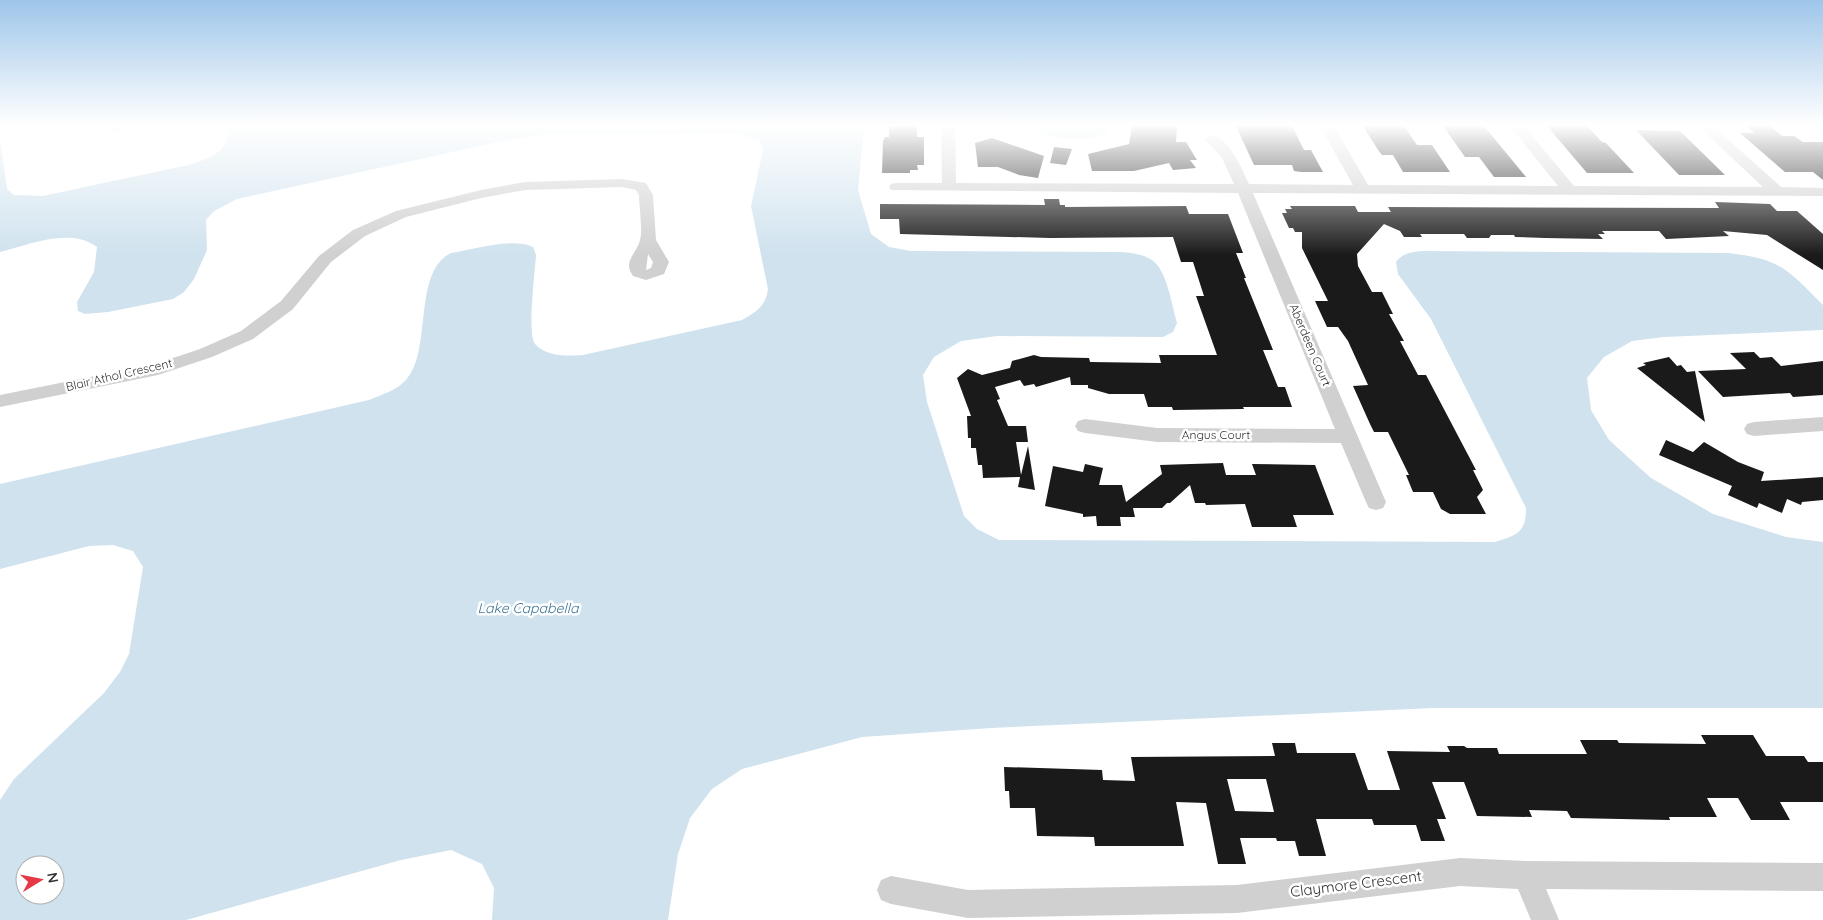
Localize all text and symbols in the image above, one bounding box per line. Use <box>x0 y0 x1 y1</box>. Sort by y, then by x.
street label: Aberdeen Court <box>1286 301 1335 388</box>
street label: Blair Athol Crescent <box>64 355 174 394</box>
street label: Angus Court <box>1182 427 1250 442</box>
water label: Lake Capabella <box>478 599 580 617</box>
north arrow <box>15 855 65 905</box>
street label: Claymore Crescent <box>1289 866 1423 901</box>
text: N <box>43 871 63 884</box>

